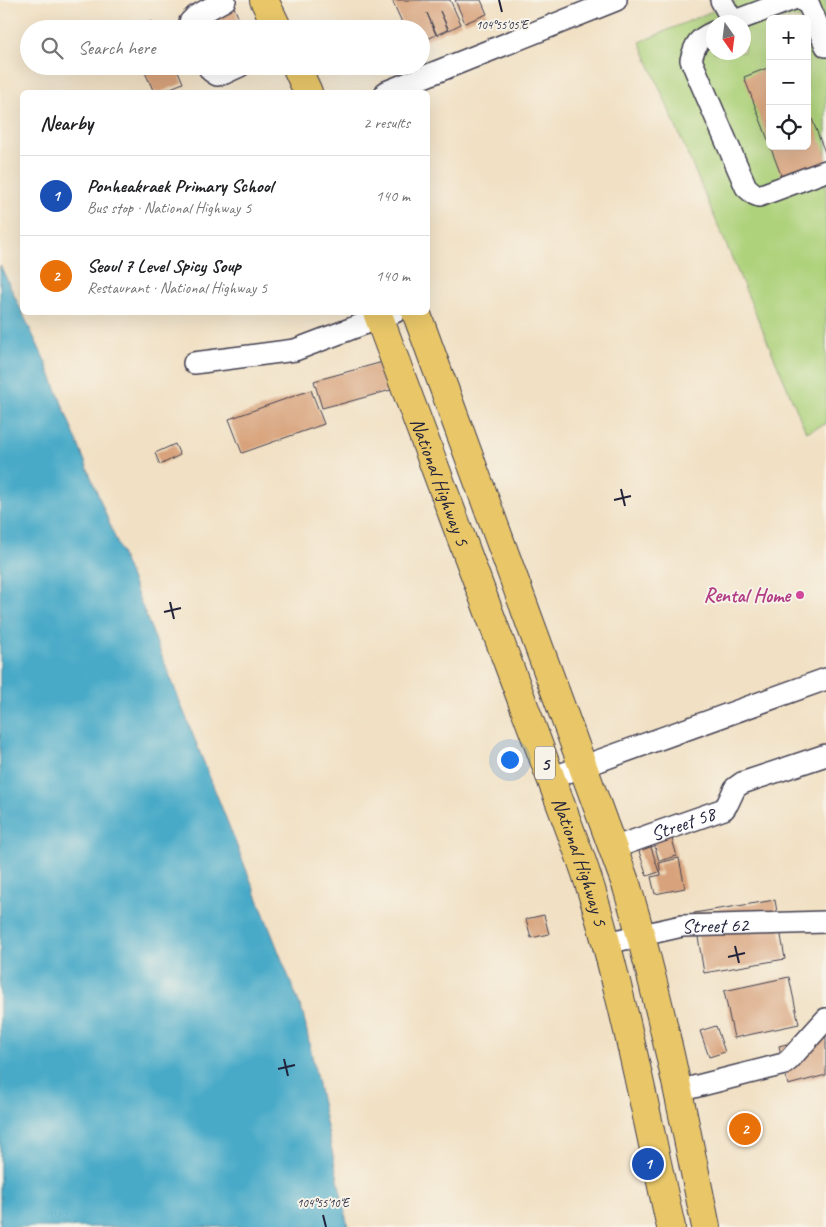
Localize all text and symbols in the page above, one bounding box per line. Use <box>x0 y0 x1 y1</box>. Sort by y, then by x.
north arrow <box>706 15 751 60</box>
map controls <box>766 15 811 150</box>
button: + <box>766 15 811 60</box>
text: 104°55'05"E <box>476 17 530 33</box>
search box <box>20 20 430 75</box>
icon: search <box>38 34 66 62</box>
text: Search here <box>78 36 155 60</box>
button: − <box>766 60 811 105</box>
button: locate <box>766 105 811 150</box>
text: Nearby <box>40 110 93 136</box>
text: 2 results <box>363 113 410 133</box>
text: Ponheakraek Primary School <box>87 174 273 198</box>
text: 1 <box>52 186 60 206</box>
text: 140 m <box>376 186 410 206</box>
text: Bus stop · National Highway 5 <box>87 198 251 218</box>
text: Seoul 7 Level Spicy Soup <box>87 254 241 278</box>
text: 2 <box>52 266 60 286</box>
text: 140 m <box>376 266 410 286</box>
text: Restaurant · National Highway 5 <box>87 278 267 298</box>
street label: National Highway 5 <box>405 414 475 550</box>
place label: Rental Home <box>703 583 792 608</box>
marker: Rental Home <box>794 589 806 601</box>
road number: 5 <box>535 746 555 780</box>
your location <box>497 747 523 773</box>
street label: National Highway 5 <box>546 794 613 930</box>
street label: Street 58 <box>648 800 720 847</box>
street label: Street 62 <box>682 912 751 939</box>
pin: 2 <box>729 1110 761 1148</box>
pin: 1 <box>632 1145 664 1183</box>
text: 104°55'10"E <box>297 1195 351 1211</box>

